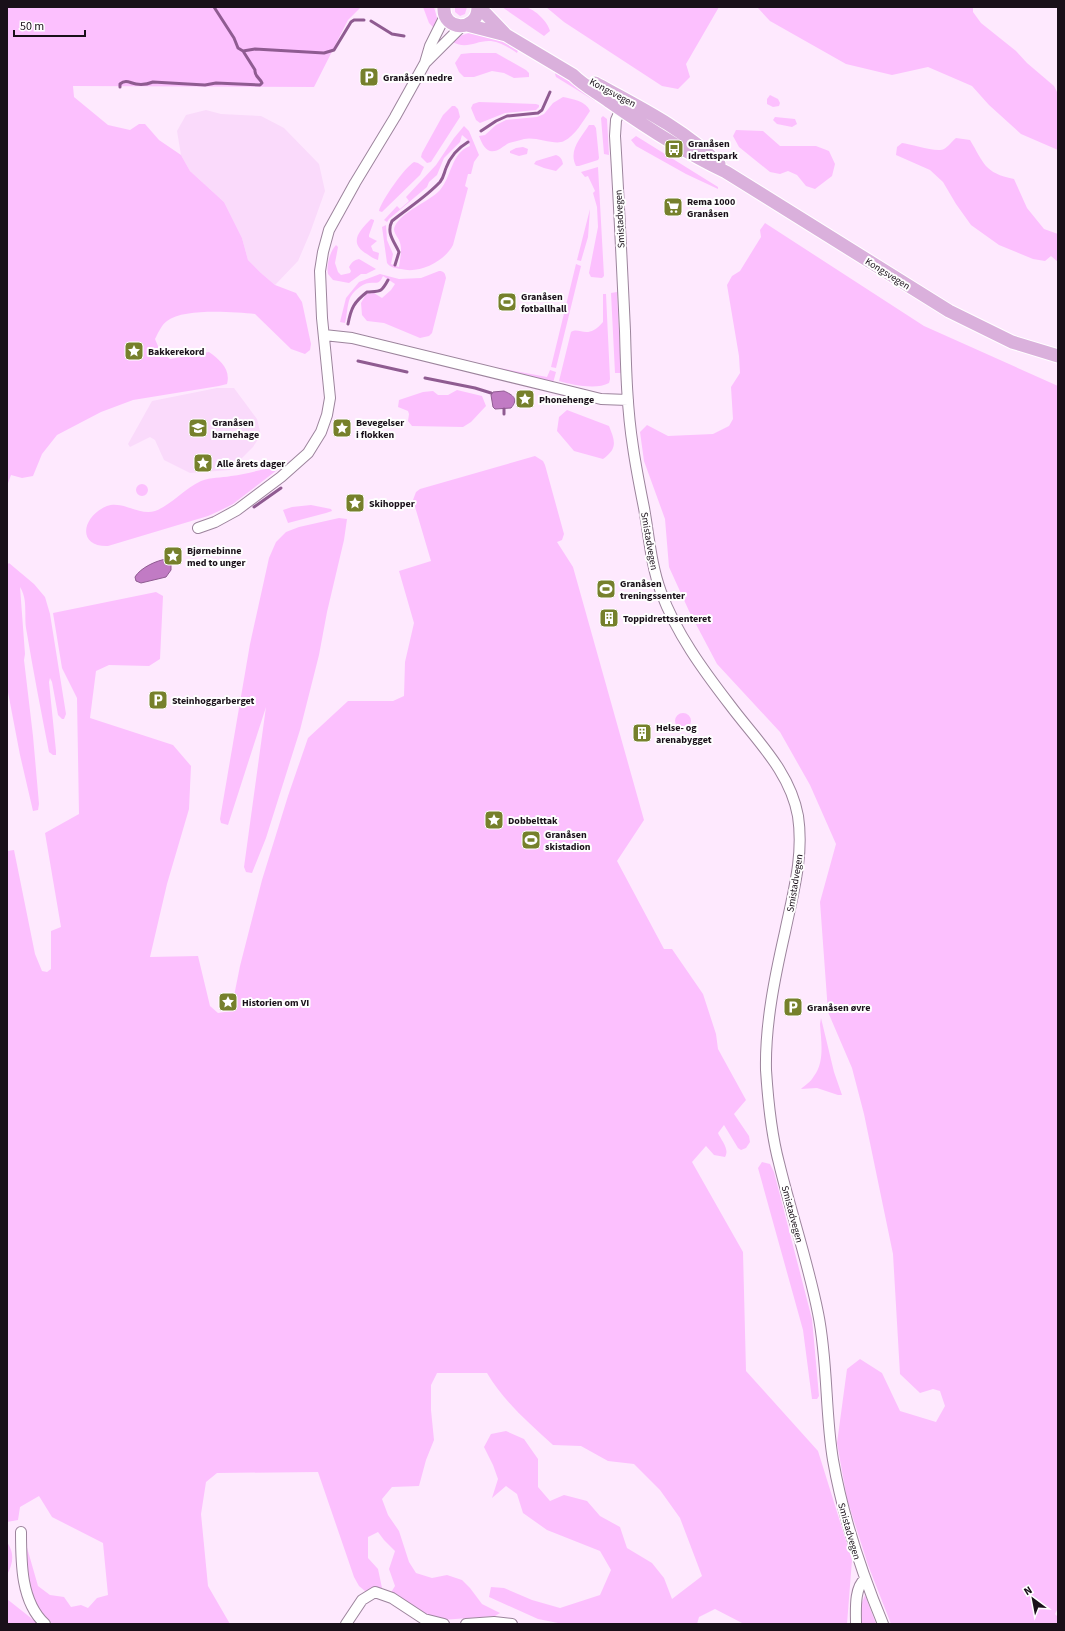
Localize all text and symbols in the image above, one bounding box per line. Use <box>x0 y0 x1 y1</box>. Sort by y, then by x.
scale bar <box>14 12 85 38</box>
text: 50 m <box>20 18 44 35</box>
parking icon: Granåsen nedre <box>358 66 380 88</box>
place label: Granåsen nedre <box>383 71 452 85</box>
street label: Kongsvegen <box>587 75 638 111</box>
place label: Granåsen Idrettspark <box>688 137 738 163</box>
bus stop icon: Granåsen Idrettspark <box>663 138 685 160</box>
street label: Smistadvegen <box>611 189 629 249</box>
place label: Rema 1000 Granåsen <box>687 195 735 221</box>
supermarket icon: Rema 1000 Granåsen <box>662 196 684 218</box>
street label: Kongsvegen <box>862 254 913 293</box>
place label: Granåsen fotballhall <box>521 290 567 316</box>
sports icon: Granåsen fotballhall <box>496 291 518 313</box>
place icon: Bakkerekord <box>123 340 145 362</box>
place label: Bakkerekord <box>148 345 205 359</box>
place icon: Phonehenge <box>514 388 536 410</box>
place label: Phonehenge <box>539 393 594 407</box>
place label: Granåsen barnehage <box>212 416 259 442</box>
place label: Bevegelser i flokken <box>356 416 404 442</box>
school or university icon: Granåsen barnehage <box>187 417 209 439</box>
place icon: Bevegelser i flokken <box>331 417 353 439</box>
place icon: Alle årets dager <box>192 452 214 474</box>
place label: Alle årets dager <box>216 457 285 471</box>
place icon: Skihopper <box>344 492 366 514</box>
place label: Skihopper <box>369 497 415 511</box>
street label: Smistadvegen <box>637 511 661 571</box>
place label: Bjørnebinne med to unger <box>187 544 245 570</box>
place icon: Bjørnebinne med to unger <box>162 545 184 567</box>
place label: Granåsen treningssenter <box>620 577 685 603</box>
sports icon: Granåsen treningssenter <box>595 578 617 600</box>
building icon: Toppidrettssenteret <box>598 607 620 629</box>
place label: Toppidrettssenteret <box>623 612 711 626</box>
parking icon: Steinhoggarberget <box>147 689 169 711</box>
place label: Steinhoggarberget <box>172 694 255 708</box>
place label: Helse- og arenabygget <box>656 721 712 747</box>
building icon: Helse- og arenabygget <box>631 722 653 744</box>
place icon: Dobbelttak <box>483 809 505 831</box>
place label: Dobbelttak <box>508 814 558 828</box>
place label: Granåsen skistadion <box>545 828 591 854</box>
sports icon: Granåsen skistadion <box>520 829 542 851</box>
street label: Smistadvegen <box>783 853 806 913</box>
place icon: Historien om VI <box>217 991 239 1013</box>
place label: Historien om VI <box>242 996 309 1010</box>
parking icon: Granåsen øvre <box>782 996 804 1018</box>
place label: Granåsen øvre <box>807 1001 870 1015</box>
street label: Smistadvegen <box>778 1184 806 1244</box>
street label: Smistadvegen <box>834 1501 864 1561</box>
north arrow <box>1013 1579 1053 1619</box>
text: N <box>1021 1583 1035 1599</box>

